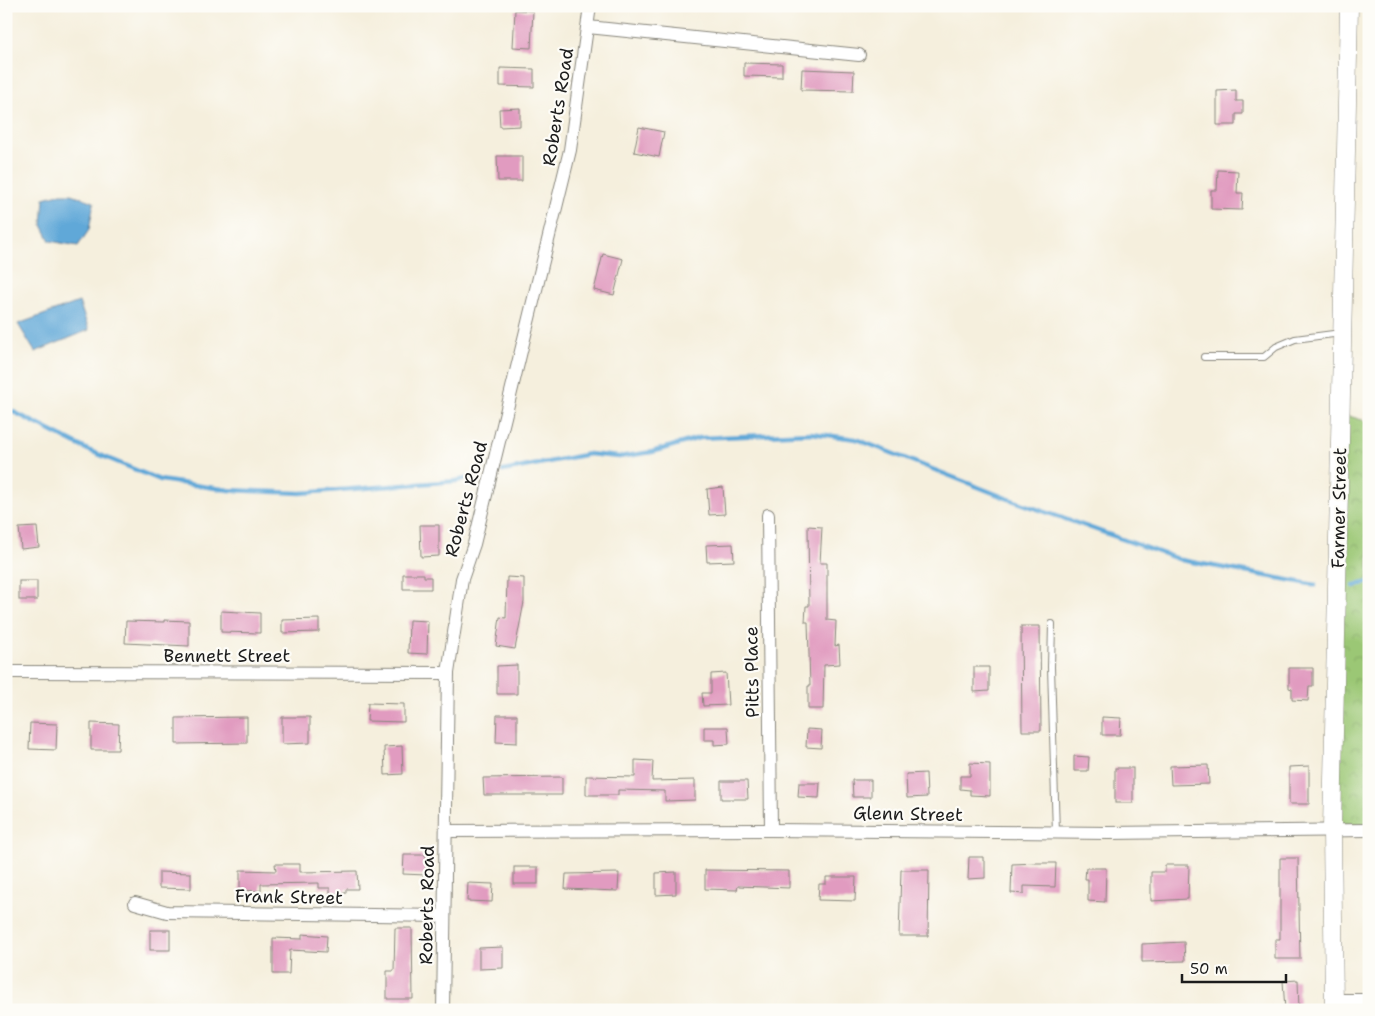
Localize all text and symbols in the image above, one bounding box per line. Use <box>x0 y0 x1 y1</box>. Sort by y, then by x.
street label: Roberts Road <box>537 46 579 168</box>
street label: Roberts Road <box>439 438 493 560</box>
street label: Farmer Street <box>1326 447 1352 569</box>
street label: Pitts Place <box>739 626 765 718</box>
street label: Bennett Street <box>164 644 291 668</box>
street label: Glenn Street <box>853 801 963 827</box>
street label: Roberts Road <box>414 845 440 965</box>
street label: Frank Street <box>235 884 343 910</box>
scale bar <box>1182 951 1286 983</box>
text: 50 m <box>1190 959 1228 979</box>

